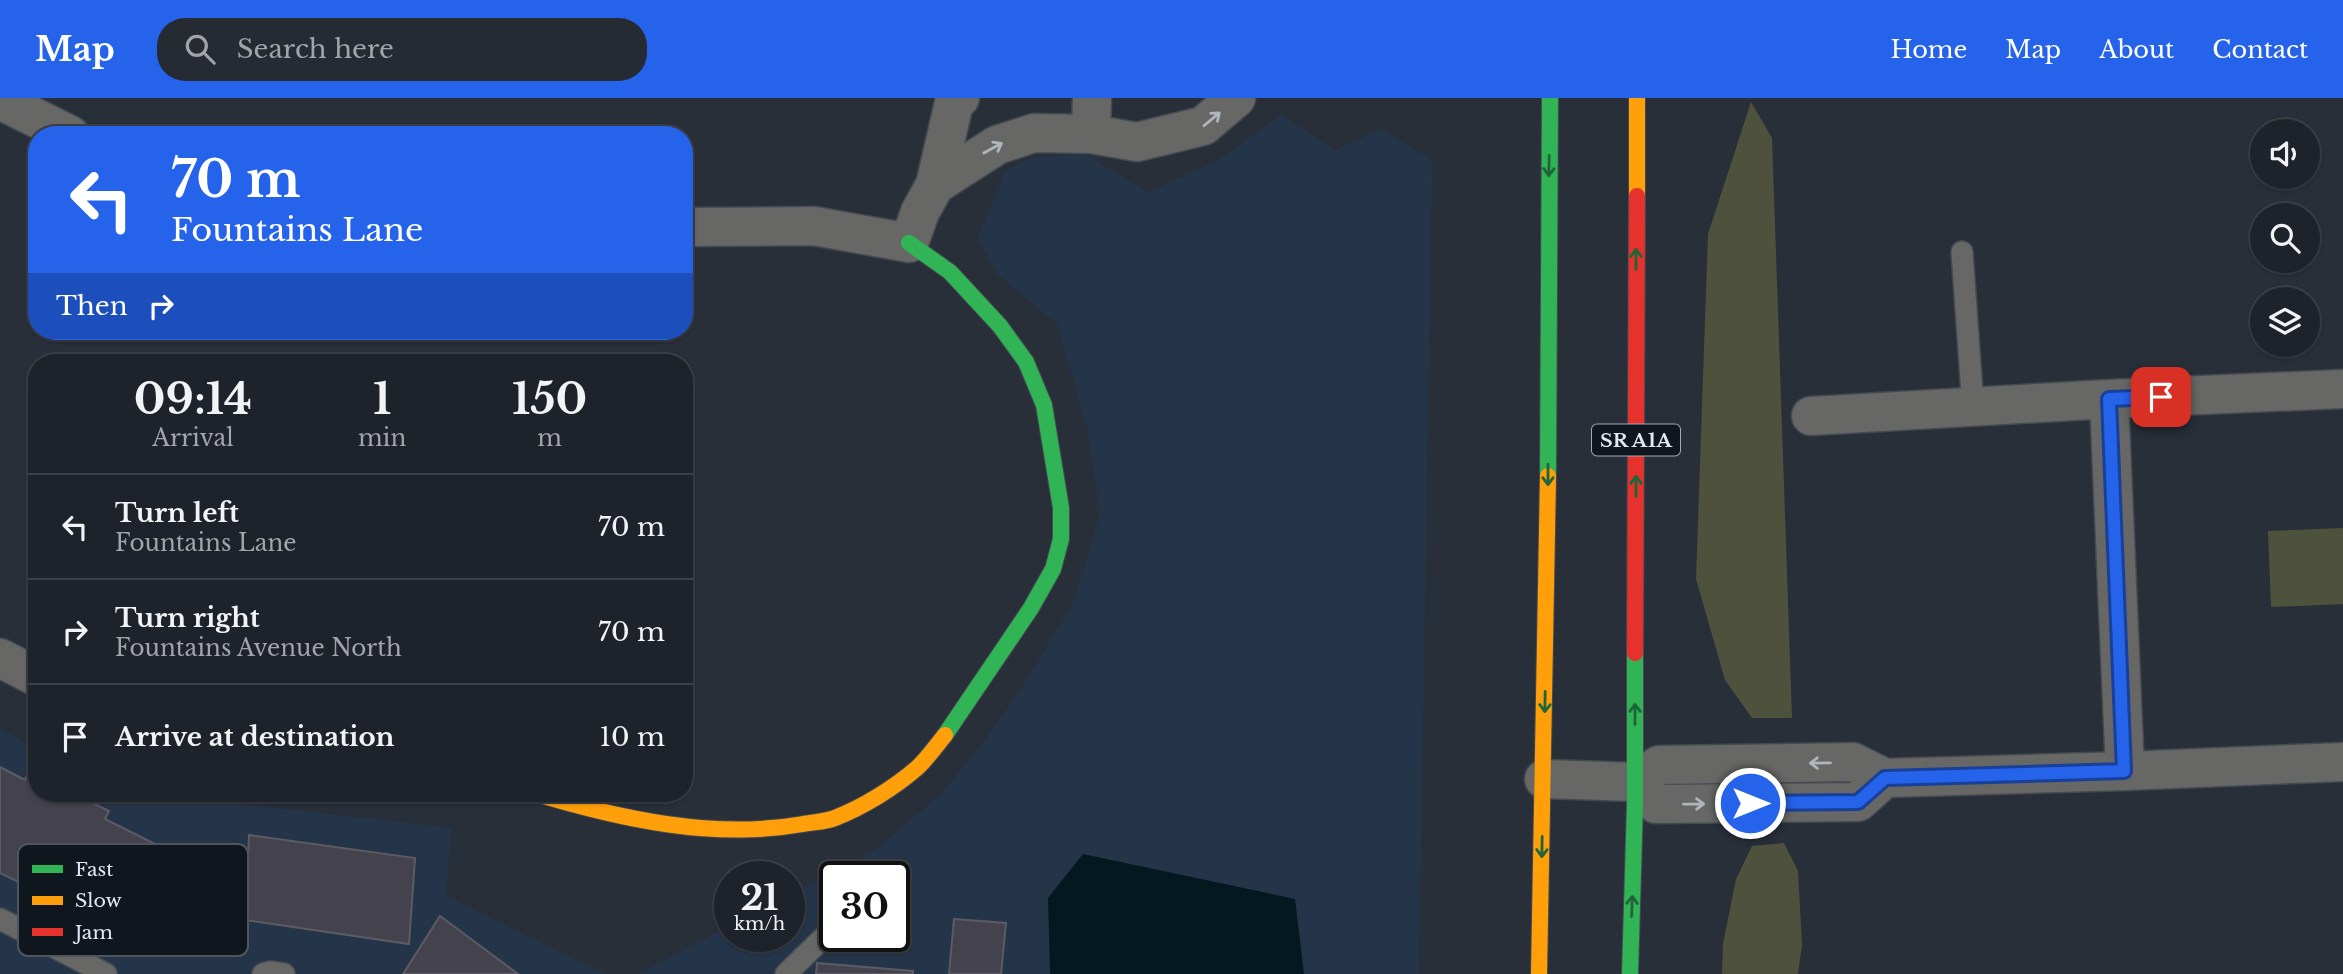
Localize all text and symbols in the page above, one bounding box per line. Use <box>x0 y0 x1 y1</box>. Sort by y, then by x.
search box <box>157 18 647 81</box>
text: Map <box>35 29 115 70</box>
icon: search <box>181 30 219 68</box>
text: Search here <box>237 33 394 65</box>
text: Home <box>1891 35 1967 64</box>
text: Map <box>2005 35 2061 64</box>
text: About <box>2099 35 2174 64</box>
text: Contact <box>2212 35 2308 64</box>
one-way arrow <box>1202 111 1220 126</box>
map controls <box>2250 119 2320 357</box>
button: sound <box>2250 119 2320 189</box>
one-way arrow <box>982 141 1002 155</box>
text: 70 m <box>171 149 301 210</box>
icon: left <box>56 154 147 245</box>
one-way arrow <box>1542 154 1556 177</box>
button: search <box>2250 203 2320 273</box>
text: Fountains Lane <box>171 210 423 250</box>
one-way arrow <box>1629 248 1643 271</box>
icon: right <box>142 287 180 325</box>
button: layers <box>2250 287 2320 357</box>
text: Then <box>56 290 128 322</box>
pin <box>2131 367 2191 427</box>
text: 09:14 <box>134 373 252 425</box>
text: 1 <box>373 373 391 425</box>
text: 150 <box>512 373 587 425</box>
icon: arrive <box>2142 378 2180 416</box>
text: Arrival <box>152 424 234 452</box>
text: min <box>358 424 406 452</box>
text: m <box>537 424 562 452</box>
road number: SR A1A <box>1592 424 1680 456</box>
one-way arrow <box>1542 463 1555 486</box>
one-way arrow <box>1629 475 1643 498</box>
text: Turn left <box>115 497 239 529</box>
icon: left <box>56 508 94 546</box>
text: 70 m <box>598 511 665 543</box>
text: Fountains Lane <box>115 529 296 557</box>
text: Turn right <box>115 602 260 634</box>
icon: right <box>56 613 94 651</box>
text: 70 m <box>598 616 665 648</box>
text: Fountains Avenue North <box>115 634 402 662</box>
one-way arrow <box>1539 691 1552 714</box>
one-way arrow <box>1628 703 1642 726</box>
icon: arrive <box>56 718 94 756</box>
text: Arrive at destination <box>115 721 395 753</box>
text: 10 m <box>599 721 665 753</box>
one-way arrow <box>1809 756 1832 769</box>
position arrow <box>1713 766 1787 840</box>
one-way arrow <box>1682 797 1705 811</box>
one-way arrow <box>1535 835 1548 858</box>
legend <box>18 844 248 956</box>
text: Fast <box>75 858 114 881</box>
speed limit sign: 30 <box>819 861 910 952</box>
text: 21 <box>740 876 779 919</box>
text: Slow <box>75 889 122 912</box>
one-way arrow <box>1626 895 1639 918</box>
text: km/h <box>734 913 785 935</box>
text: Jam <box>72 921 113 944</box>

